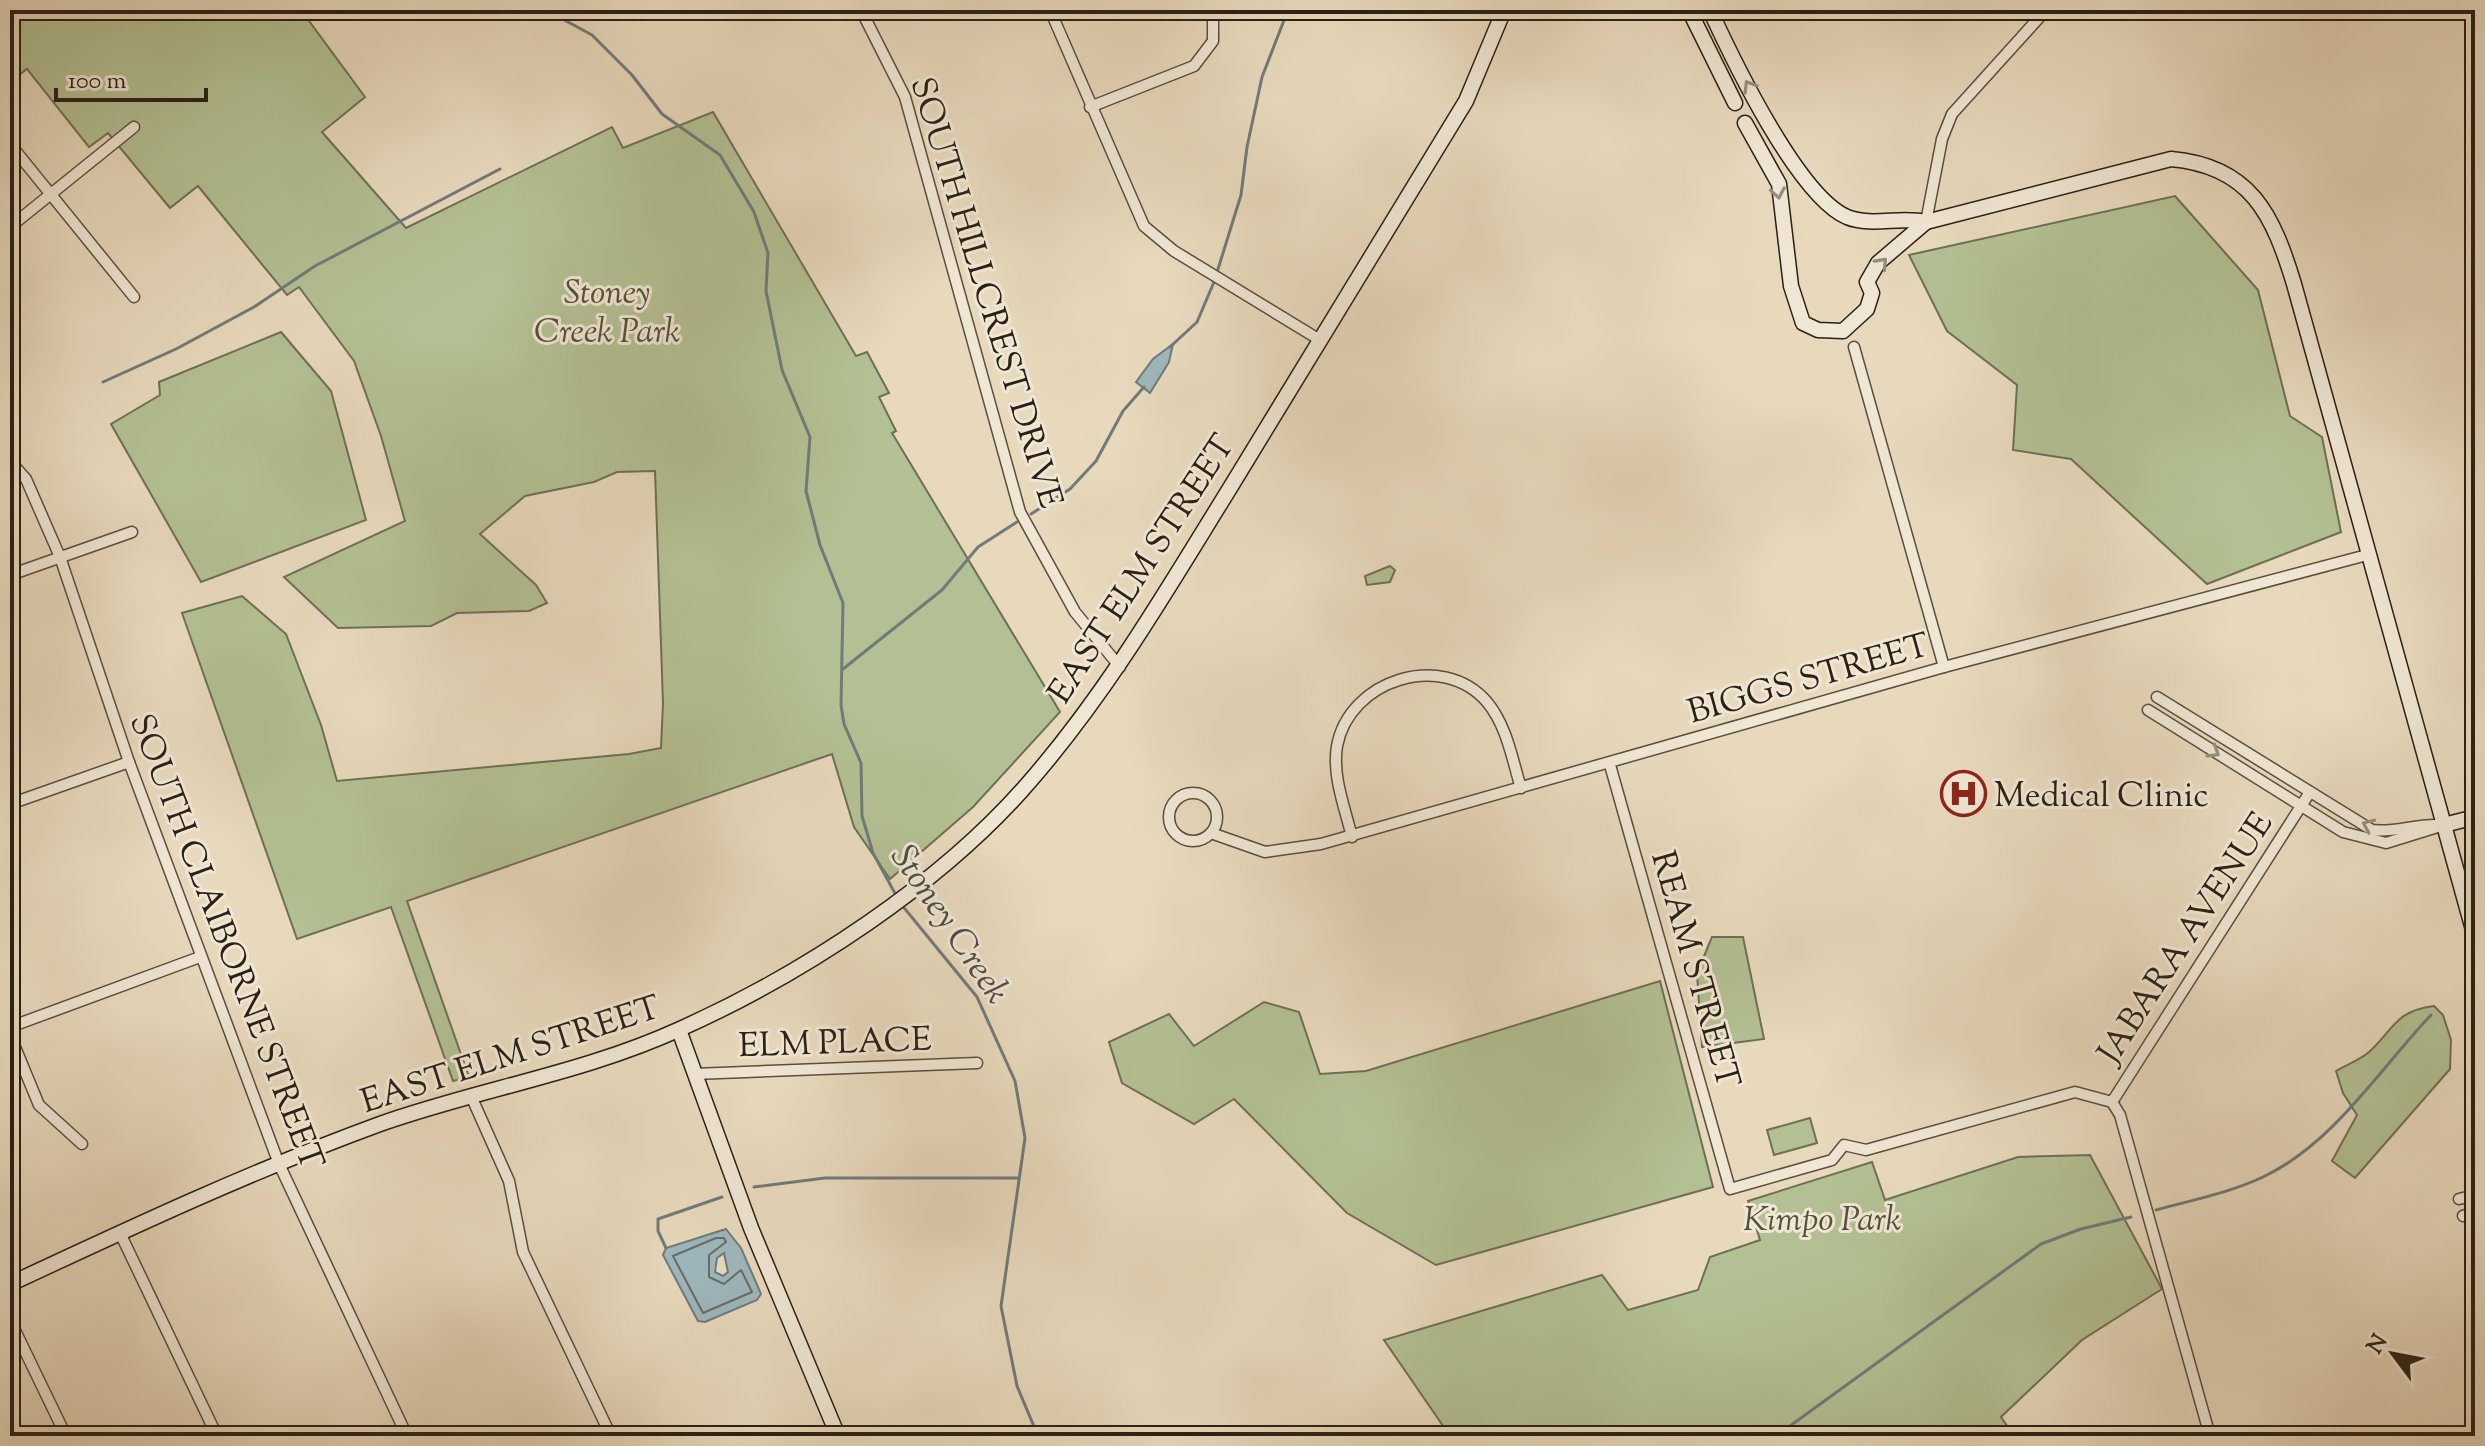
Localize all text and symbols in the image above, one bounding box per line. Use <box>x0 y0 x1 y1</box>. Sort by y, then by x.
scale bar <box>56 52 206 102</box>
text: 100 m <box>68 65 126 99</box>
street label: SOUTH HILLCREST DRIVE <box>896 71 1074 515</box>
one-way arrow <box>1743 80 1759 95</box>
one-way arrow <box>1769 186 1786 199</box>
one-way arrow <box>1872 258 1887 272</box>
park label: Stoney Creek Park <box>534 270 680 358</box>
street label: EAST ELM STREET <box>1037 426 1249 714</box>
street label: BIGGS STREET <box>1682 622 1936 738</box>
street label: SOUTH CLAIBORNE STREET <box>115 707 335 1178</box>
one-way arrow <box>2205 742 2220 757</box>
hospital icon: Medical Clinic <box>1939 770 1987 818</box>
place label: Medical Clinic <box>1994 773 2209 822</box>
street label: JABARA AVENUE <box>2086 804 2287 1076</box>
one-way arrow <box>2362 819 2376 835</box>
water label: Stoney Creek <box>876 835 1021 1015</box>
street label: REAM STREET <box>1636 846 1751 1094</box>
street label: EAST ELM STREET <box>355 985 667 1128</box>
street label: ELM PLACE <box>738 1017 932 1072</box>
park label: Kimpo Park <box>1743 1197 1901 1246</box>
north arrow <box>2353 1314 2433 1394</box>
text: N <box>2360 1329 2397 1361</box>

